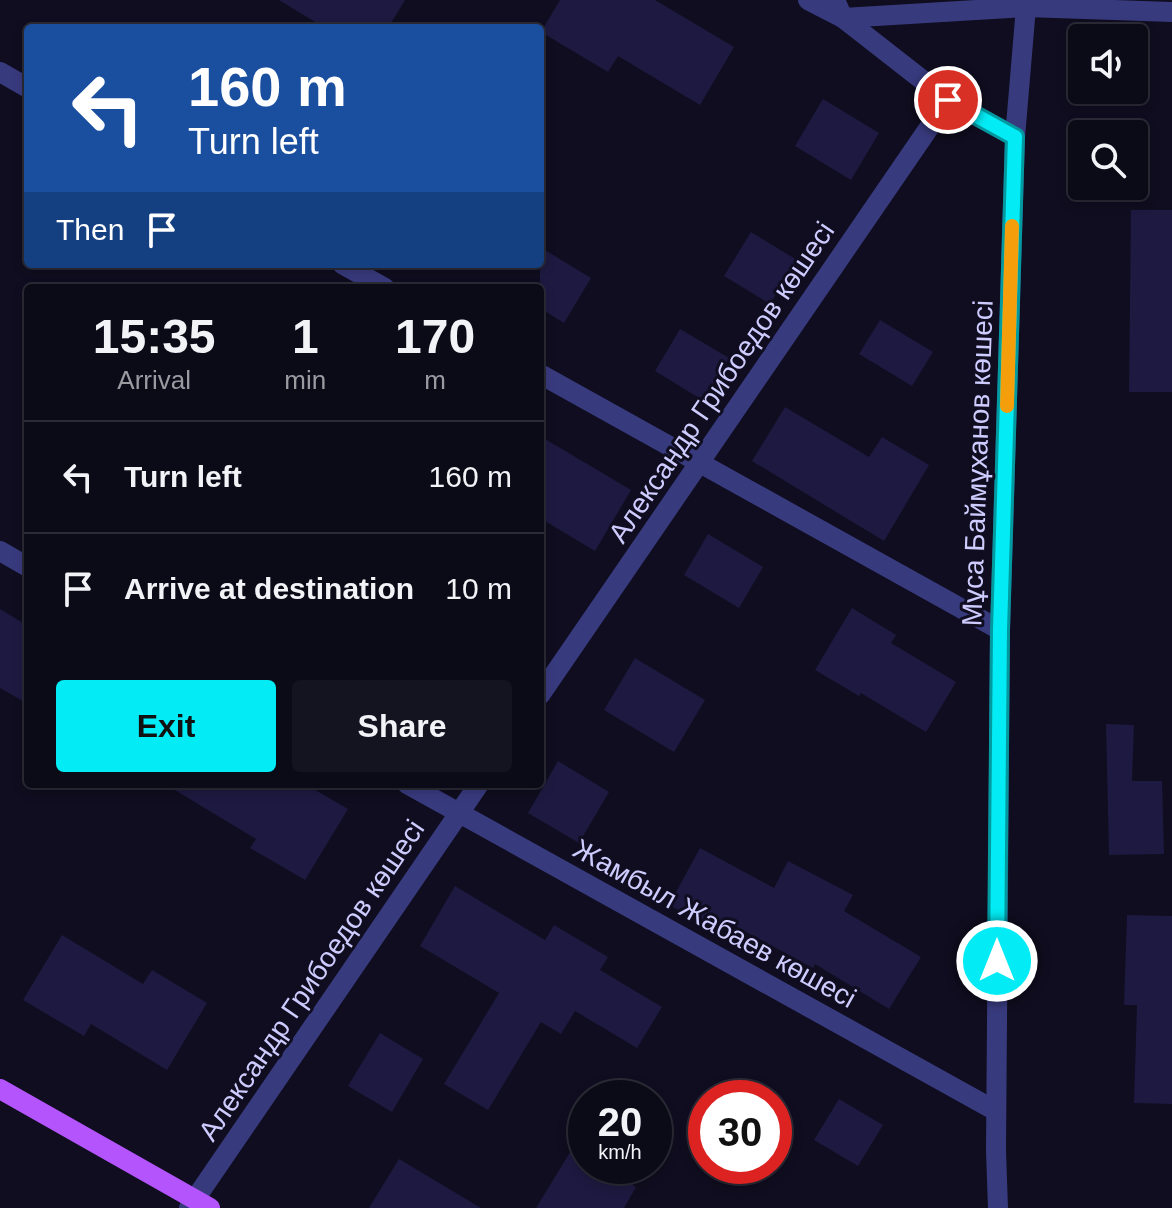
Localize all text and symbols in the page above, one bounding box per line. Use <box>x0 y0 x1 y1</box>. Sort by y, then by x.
map controls <box>1068 24 1148 200</box>
button: sound <box>1068 24 1148 104</box>
text: 160 m <box>188 55 347 118</box>
icon: left <box>56 56 160 160</box>
pin <box>914 66 982 134</box>
icon: arrive <box>926 78 970 122</box>
button: search <box>1068 120 1148 200</box>
text: Turn left <box>188 121 319 162</box>
icon: arrive <box>140 208 184 252</box>
text: Then <box>56 213 124 246</box>
street label: Александр Грибоедов көшесі <box>602 216 840 548</box>
street label: Мұса Баймұханов көшесі <box>956 299 999 627</box>
text: 15:35 <box>93 310 216 363</box>
text: 1 <box>292 310 319 363</box>
text: 170 <box>395 310 475 363</box>
text: Arrival <box>117 365 191 395</box>
text: min <box>284 365 326 395</box>
text: m <box>424 365 446 395</box>
icon: left <box>56 455 100 499</box>
text: Turn left <box>124 460 242 493</box>
text: 160 m <box>429 460 512 493</box>
icon: arrive <box>56 567 100 611</box>
text: Arrive at destination <box>124 572 414 605</box>
text: 10 m <box>445 572 512 605</box>
button: Exit <box>56 680 276 772</box>
button: Share <box>292 680 512 772</box>
street label: Александр Грибоедов көшесі <box>192 814 430 1146</box>
street label: Жамбыл Жабаев көшесі <box>568 833 861 1014</box>
position arrow <box>955 919 1039 1003</box>
speed limit sign: 30 <box>688 1080 792 1184</box>
text: 20 <box>598 1100 642 1144</box>
text: km/h <box>598 1141 642 1163</box>

